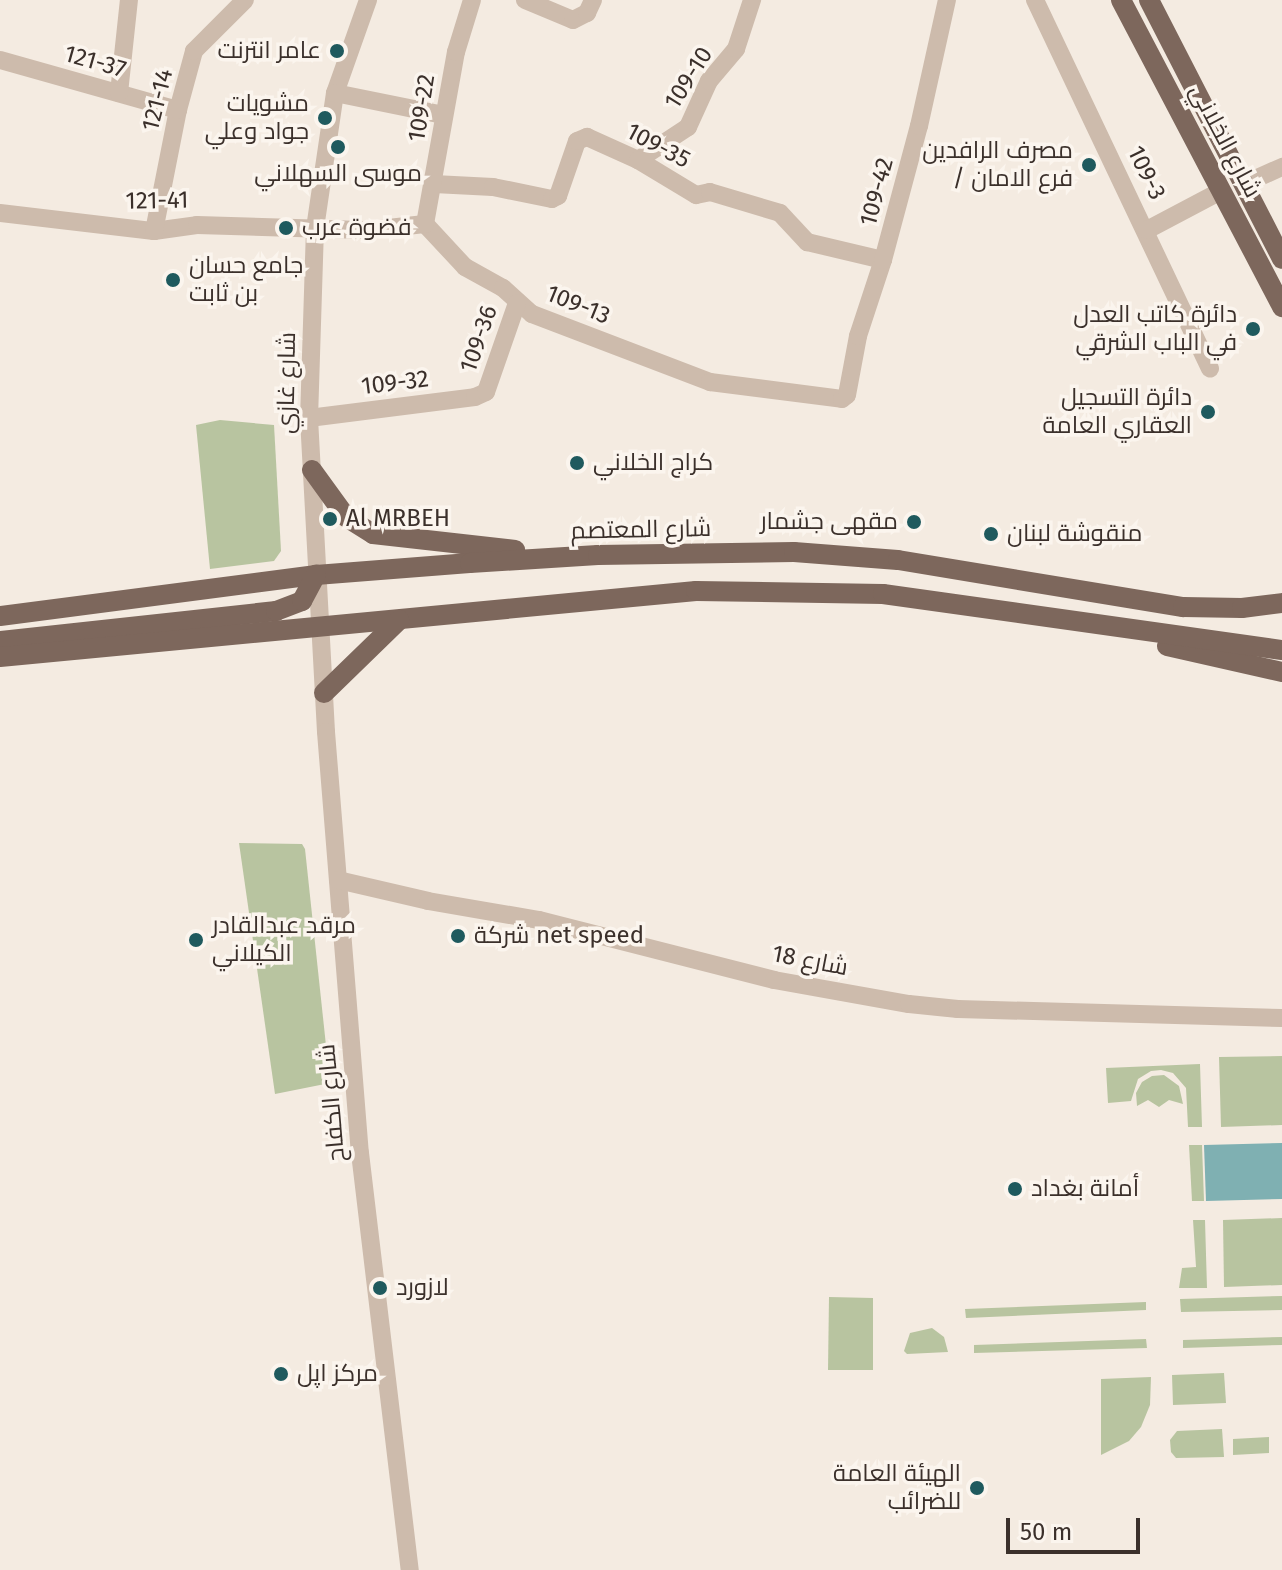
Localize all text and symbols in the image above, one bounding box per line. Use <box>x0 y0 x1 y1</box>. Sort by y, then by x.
place label: عامر انترنت <box>218 37 321 65</box>
street label: 121-37 <box>61 40 129 84</box>
marker: عامر انترنت <box>328 42 346 60</box>
street label: 109-10 <box>659 42 719 114</box>
street label: 121-14 <box>136 66 180 134</box>
street label: 109-22 <box>402 72 442 144</box>
street label: شارع الخلاني <box>1183 79 1267 203</box>
place label: مشويات جواد وعلي <box>205 90 309 146</box>
marker: مشويات جواد وعلي <box>316 109 334 127</box>
street label: 109-35 <box>621 117 695 175</box>
place label: مصرف الرافدين / فرع الامان <box>922 137 1073 193</box>
marker: موسى السهلاني <box>329 138 347 156</box>
street label: 109-3 <box>1121 141 1171 205</box>
street label: 109-42 <box>854 155 900 229</box>
marker: مصرف الرافدين / فرع الامان <box>1080 156 1098 174</box>
place label: موسى السهلاني <box>254 160 422 188</box>
street label: 121-41 <box>125 186 189 216</box>
place label: فضوة عرب <box>302 214 412 242</box>
marker: فضوة عرب <box>277 219 295 237</box>
place label: جامع حسان بن ثابت <box>189 252 303 308</box>
marker: جامع حسان بن ثابت <box>164 271 182 289</box>
street label: 109-13 <box>542 279 614 331</box>
place label: دائرة كاتب العدل في الباب الشرقي <box>1073 301 1237 357</box>
street label: 109-36 <box>454 302 504 376</box>
marker: دائرة كاتب العدل في الباب الشرقي <box>1244 320 1262 338</box>
street label: شارع غازي <box>272 332 302 434</box>
street label: 109-32 <box>360 365 430 401</box>
place label: دائرة التسجيل العقاري العامة <box>1042 384 1192 440</box>
marker: دائرة التسجيل العقاري العامة <box>1199 403 1217 421</box>
place label: كراج الخلاني <box>593 449 713 477</box>
marker: كراج الخلاني <box>568 454 586 472</box>
place label: Al MRBEH <box>346 505 450 533</box>
place label: مقهى جشمار <box>760 508 898 536</box>
marker: Al MRBEH <box>321 510 339 528</box>
marker: مقهى جشمار <box>905 513 923 531</box>
street label: شارع المعتصم <box>570 514 712 546</box>
place label: منقوشة لبنان <box>1007 520 1143 548</box>
marker: منقوشة لبنان <box>982 525 1000 543</box>
place label: مرقد عبدالقادر الكيلاني <box>212 912 356 968</box>
place label: شركة net speed <box>474 922 644 950</box>
marker: شركة net speed <box>449 927 467 945</box>
marker: مرقد عبدالقادر الكيلاني <box>187 931 205 949</box>
street label: شارع 18 <box>770 940 850 982</box>
street label: شارع الكفاح <box>313 1043 351 1163</box>
place label: أمانة بغداد <box>1031 1175 1139 1203</box>
marker: أمانة بغداد <box>1006 1180 1024 1198</box>
place label: لازورد <box>396 1274 449 1302</box>
marker: لازورد <box>371 1279 389 1297</box>
place label: مركز اپل <box>297 1360 378 1388</box>
marker: مركز اپل <box>272 1365 290 1383</box>
place label: الهيئة العامة للضرائب <box>833 1460 961 1516</box>
marker: الهيئة العامة للضرائب <box>968 1479 986 1497</box>
scale bar <box>1010 1502 1144 1552</box>
text: 50 m <box>1020 1518 1072 1546</box>

